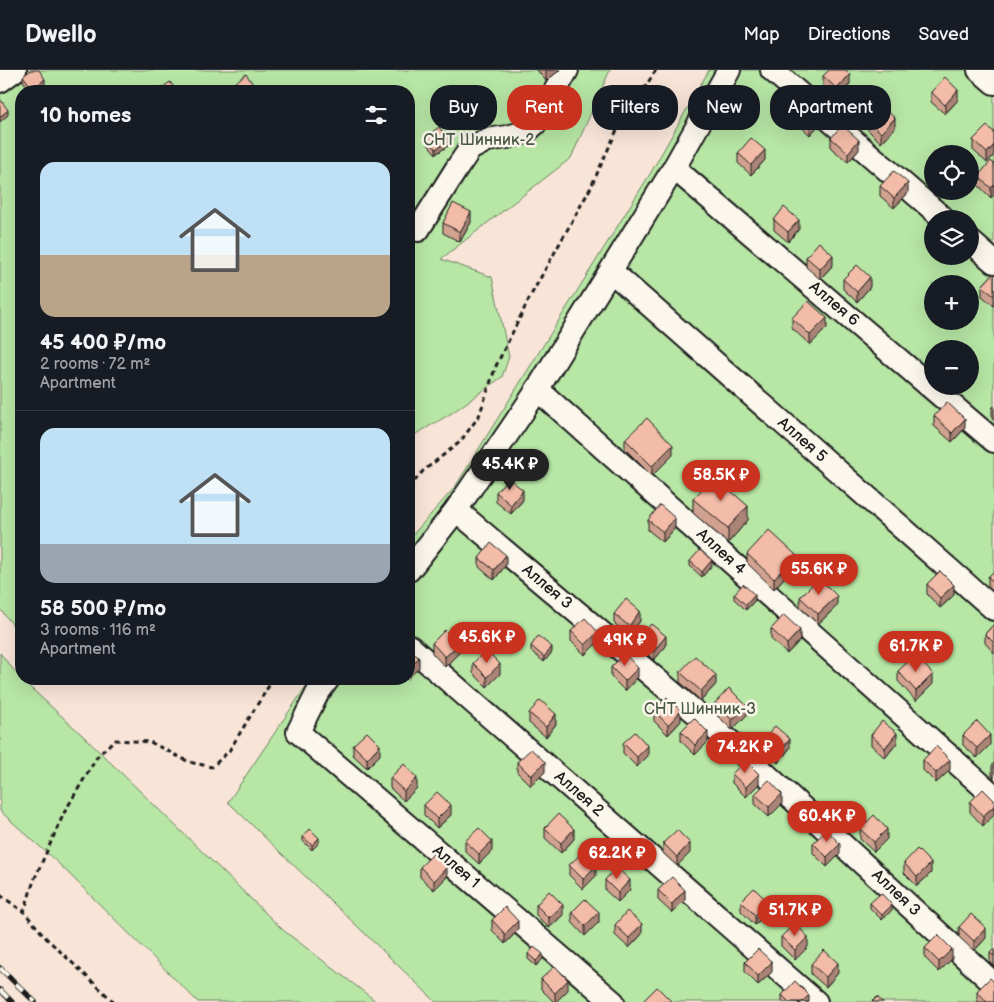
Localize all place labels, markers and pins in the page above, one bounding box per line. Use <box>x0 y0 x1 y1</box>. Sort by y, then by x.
pin: 45.4K ₽ <box>464 448 556 491</box>
pin: 58.5K ₽ <box>675 460 767 502</box>
pin: 55.6K ₽ <box>773 554 865 596</box>
pin: 45.6K ₽ <box>441 622 533 664</box>
pin: 49K ₽ <box>590 624 660 667</box>
pin: 61.7K ₽ <box>870 630 962 673</box>
pin: 74.2K ₽ <box>699 732 791 774</box>
pin: 60.4K ₽ <box>781 800 873 843</box>
pin: 62.2K ₽ <box>571 838 663 880</box>
pin: 51.7K ₽ <box>749 894 841 937</box>

